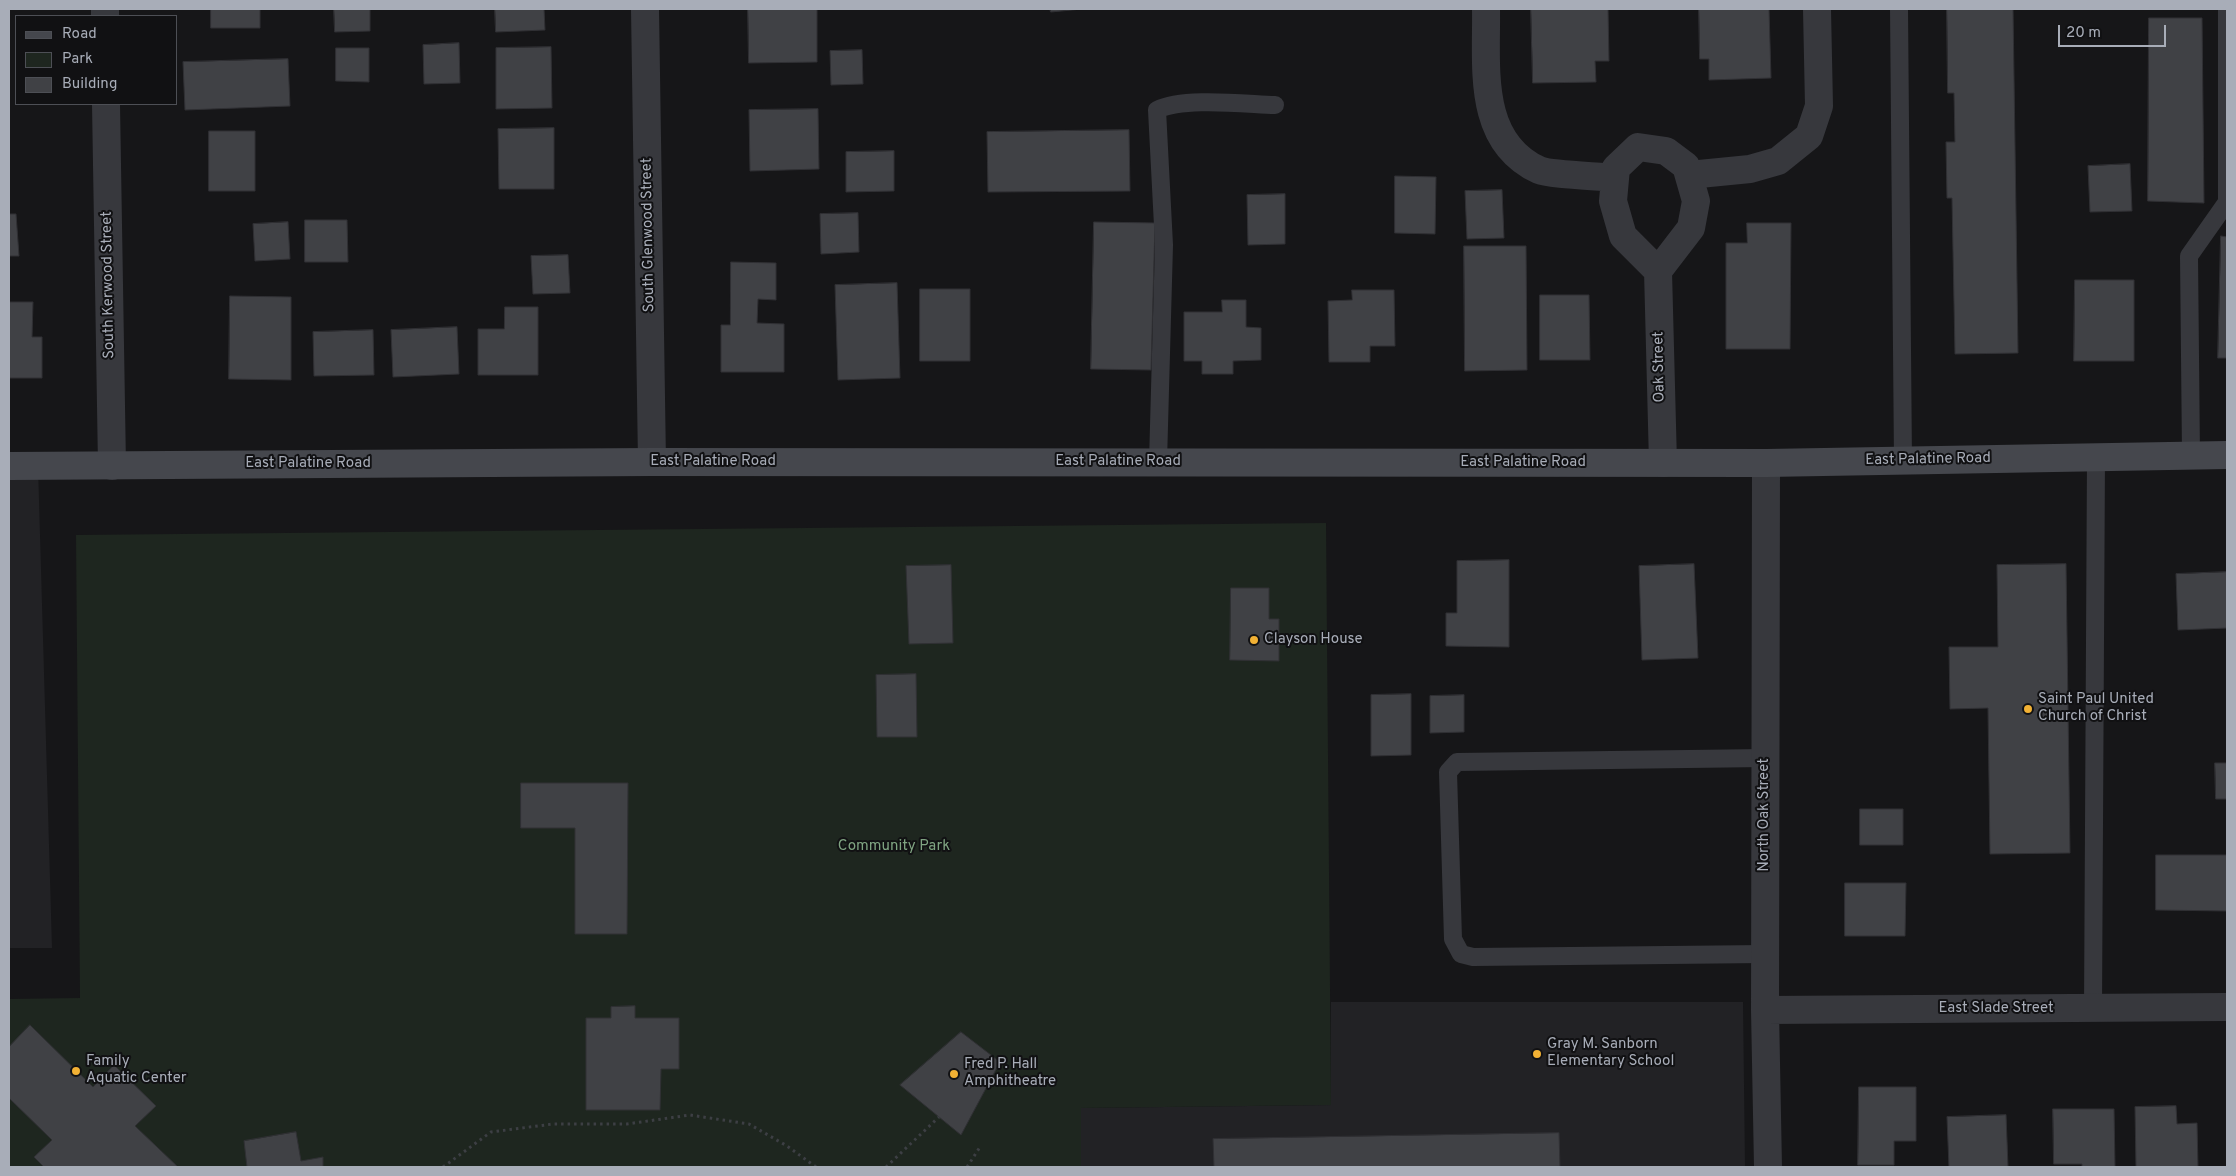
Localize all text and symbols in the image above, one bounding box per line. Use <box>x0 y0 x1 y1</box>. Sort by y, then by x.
legend <box>15 15 178 105</box>
scale bar <box>2061 15 2168 47</box>
text: 20 m <box>2066 24 2101 43</box>
text: Road <box>62 25 97 44</box>
text: Park <box>62 50 93 69</box>
text: Building <box>62 75 117 94</box>
street label: South Glenwood Street <box>639 158 659 312</box>
street label: South Kerwood Street <box>99 211 119 359</box>
street label: Oak Street <box>1650 331 1670 403</box>
street label: East Palatine Road <box>1865 450 1991 470</box>
street label: East Palatine Road <box>650 453 776 471</box>
street label: East Palatine Road <box>1055 453 1181 471</box>
street label: East Palatine Road <box>1460 454 1586 472</box>
street label: East Palatine Road <box>245 455 371 473</box>
place label: Clayson House <box>1264 631 1363 649</box>
marker: Clayson House <box>1248 634 1260 646</box>
place label: Saint Paul United Church of Christ <box>2038 691 2154 726</box>
marker: Saint Paul United Church of Christ <box>2022 703 2034 715</box>
street label: North Oak Street <box>1756 758 1774 872</box>
park label: Community Park <box>838 838 950 856</box>
street label: East Slade Street <box>1938 1000 2054 1018</box>
place label: Gray M. Sanborn Elementary School <box>1547 1036 1674 1071</box>
marker: Gray M. Sanborn Elementary School <box>1531 1048 1543 1060</box>
place label: Family Aquatic Center <box>86 1053 187 1088</box>
place label: Fred P. Hall Amphitheatre <box>964 1056 1056 1091</box>
marker: Family Aquatic Center <box>70 1065 82 1077</box>
marker: Fred P. Hall Amphitheatre <box>948 1068 960 1080</box>

